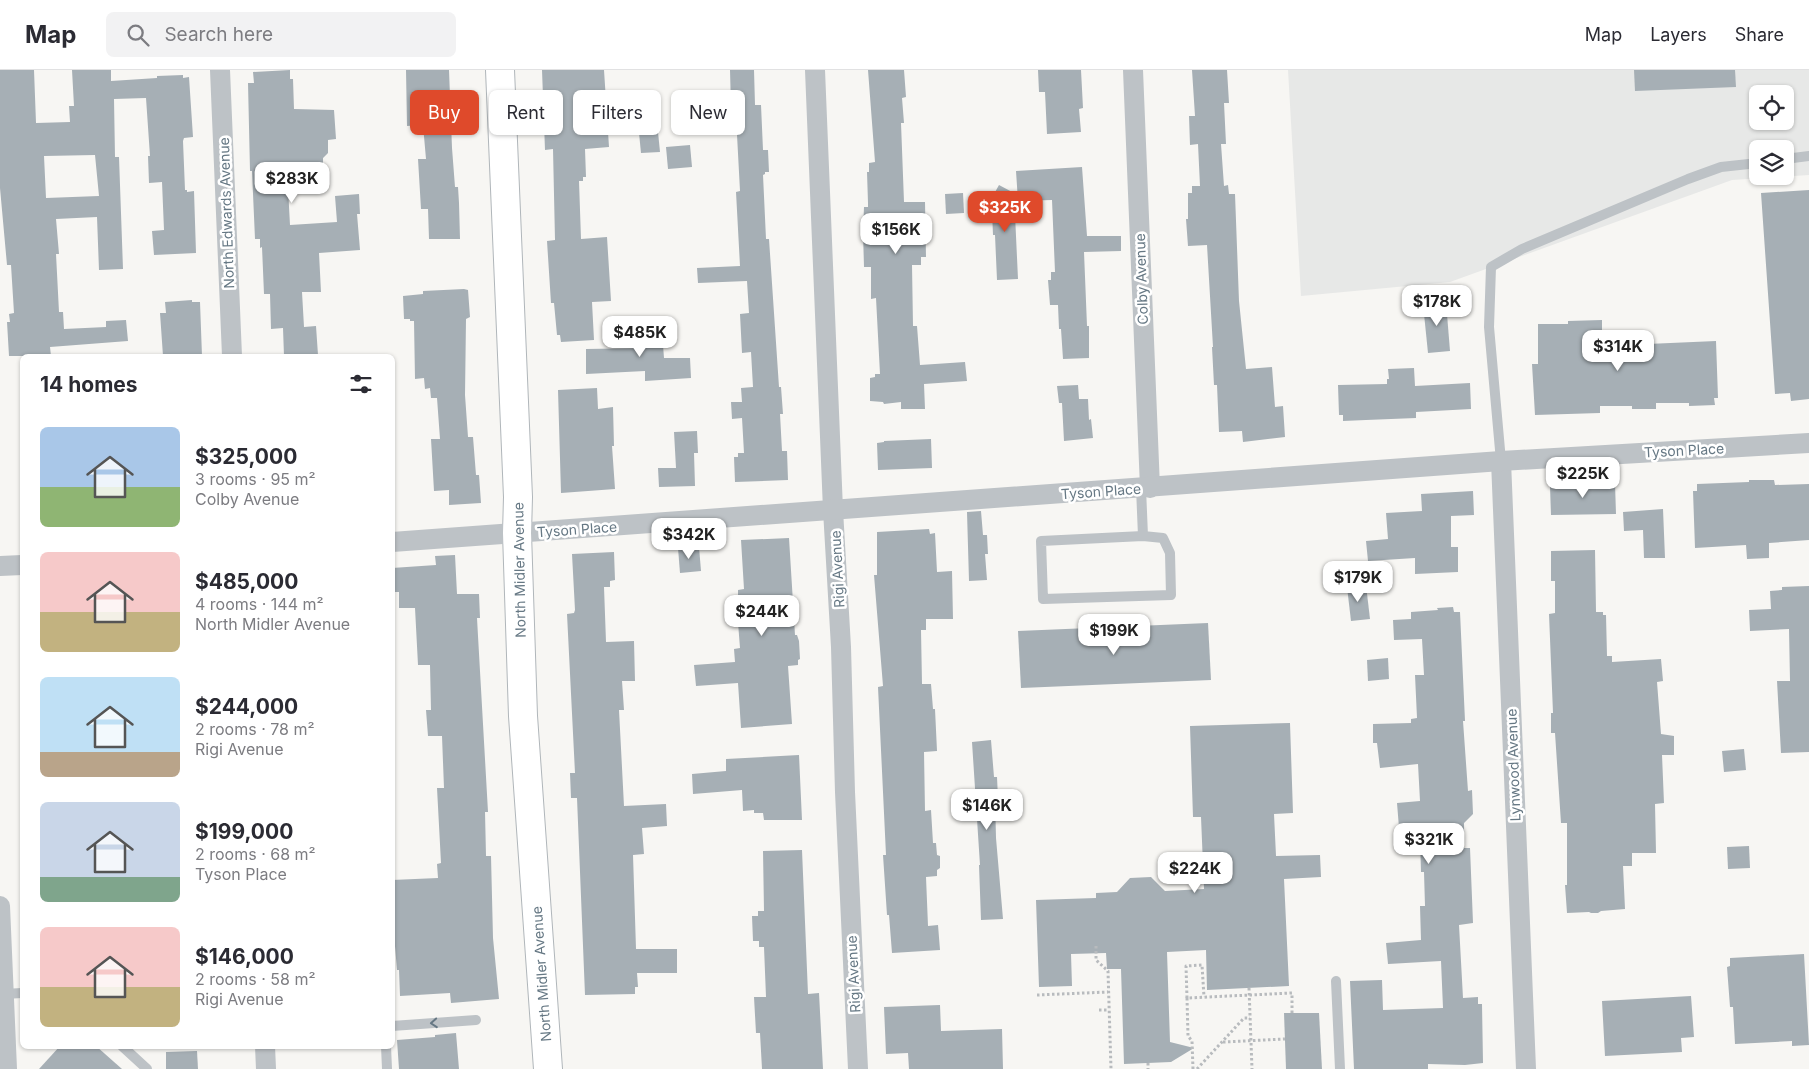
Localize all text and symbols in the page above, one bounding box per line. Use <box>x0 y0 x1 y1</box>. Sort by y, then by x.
search box <box>106 12 456 57</box>
text: Map <box>25 20 76 49</box>
icon: search <box>124 21 152 49</box>
text: Search here <box>164 23 273 46</box>
text: Map <box>1585 24 1622 45</box>
text: Layers <box>1650 24 1707 45</box>
text: Share <box>1735 24 1784 45</box>
map controls <box>1749 85 1794 185</box>
button: locate <box>1749 85 1794 130</box>
chip: Buy <box>410 90 479 135</box>
chip: Rent <box>489 90 563 135</box>
chip: Filters <box>573 90 661 135</box>
chip: New <box>671 90 745 135</box>
street label: North Edwards Avenue <box>215 137 237 289</box>
button: layers <box>1749 140 1794 185</box>
pin: $283K <box>257 162 327 204</box>
text: $283K <box>266 168 318 188</box>
pin: $325K <box>970 190 1040 233</box>
text: $325K <box>979 197 1031 217</box>
pin: $156K <box>861 212 931 255</box>
text: $156K <box>871 219 921 239</box>
street label: Colby Avenue <box>1131 233 1151 325</box>
pin: $178K <box>1402 284 1472 327</box>
text: $178K <box>1413 291 1461 311</box>
pin: $485K <box>605 316 675 358</box>
text: $485K <box>613 322 667 342</box>
pin: $314K <box>1583 330 1653 372</box>
text: $314K <box>1593 336 1643 356</box>
icon: filters <box>347 370 375 398</box>
text: 14 homes <box>40 372 138 397</box>
street label: Tyson Place <box>1643 439 1725 461</box>
text: $325,000 <box>195 444 297 469</box>
icon: home <box>80 447 140 507</box>
pin: $225K <box>1548 456 1618 499</box>
text: $225K <box>1557 463 1609 483</box>
text: 3 rooms · 95 m² <box>195 469 316 489</box>
street label: Tyson Place <box>1060 480 1142 502</box>
text: Colby Avenue <box>195 489 299 509</box>
street label: North Midler Avenue <box>509 502 529 638</box>
street label: Tyson Place <box>536 518 618 540</box>
pin: $342K <box>654 518 724 560</box>
text: $342K <box>662 524 716 544</box>
street label: Rigi Avenue <box>826 530 848 608</box>
pin: $179K <box>1323 560 1393 603</box>
text: $179K <box>1334 567 1382 587</box>
text: $485,000 <box>195 569 298 594</box>
icon: home <box>80 572 140 632</box>
text: 4 rooms · 144 m² <box>195 594 324 614</box>
pin: $244K <box>727 594 797 637</box>
text: $244K <box>735 601 789 621</box>
text: North Midler Avenue <box>195 614 350 634</box>
pin: $199K <box>1079 614 1149 656</box>
text: $199K <box>1089 620 1139 640</box>
text: $244,000 <box>195 694 298 719</box>
icon: home <box>80 697 140 757</box>
street label: Lynwood Avenue <box>1503 708 1523 822</box>
text: 2 rooms · 78 m² <box>195 719 315 739</box>
text: Rigi Avenue <box>195 739 284 759</box>
pin: $146K <box>952 788 1022 831</box>
text: $146K <box>962 795 1012 815</box>
text: $199,000 <box>195 819 293 844</box>
icon: home <box>80 822 140 882</box>
pin: $321K <box>1394 822 1464 865</box>
text: $321K <box>1404 829 1454 849</box>
text: 2 rooms · 68 m² <box>195 844 316 864</box>
pin: $224K <box>1160 852 1230 894</box>
text: $224K <box>1169 858 1221 878</box>
text: Tyson Place <box>195 864 287 884</box>
street label: North Midler Avenue <box>528 906 554 1042</box>
street label: Rigi Avenue <box>842 935 864 1013</box>
text: $146,000 <box>195 944 294 969</box>
icon: home <box>80 947 140 1007</box>
text: 2 rooms · 58 m² <box>195 969 315 989</box>
text: Rigi Avenue <box>195 989 284 1009</box>
one-way arrow <box>430 1017 438 1028</box>

